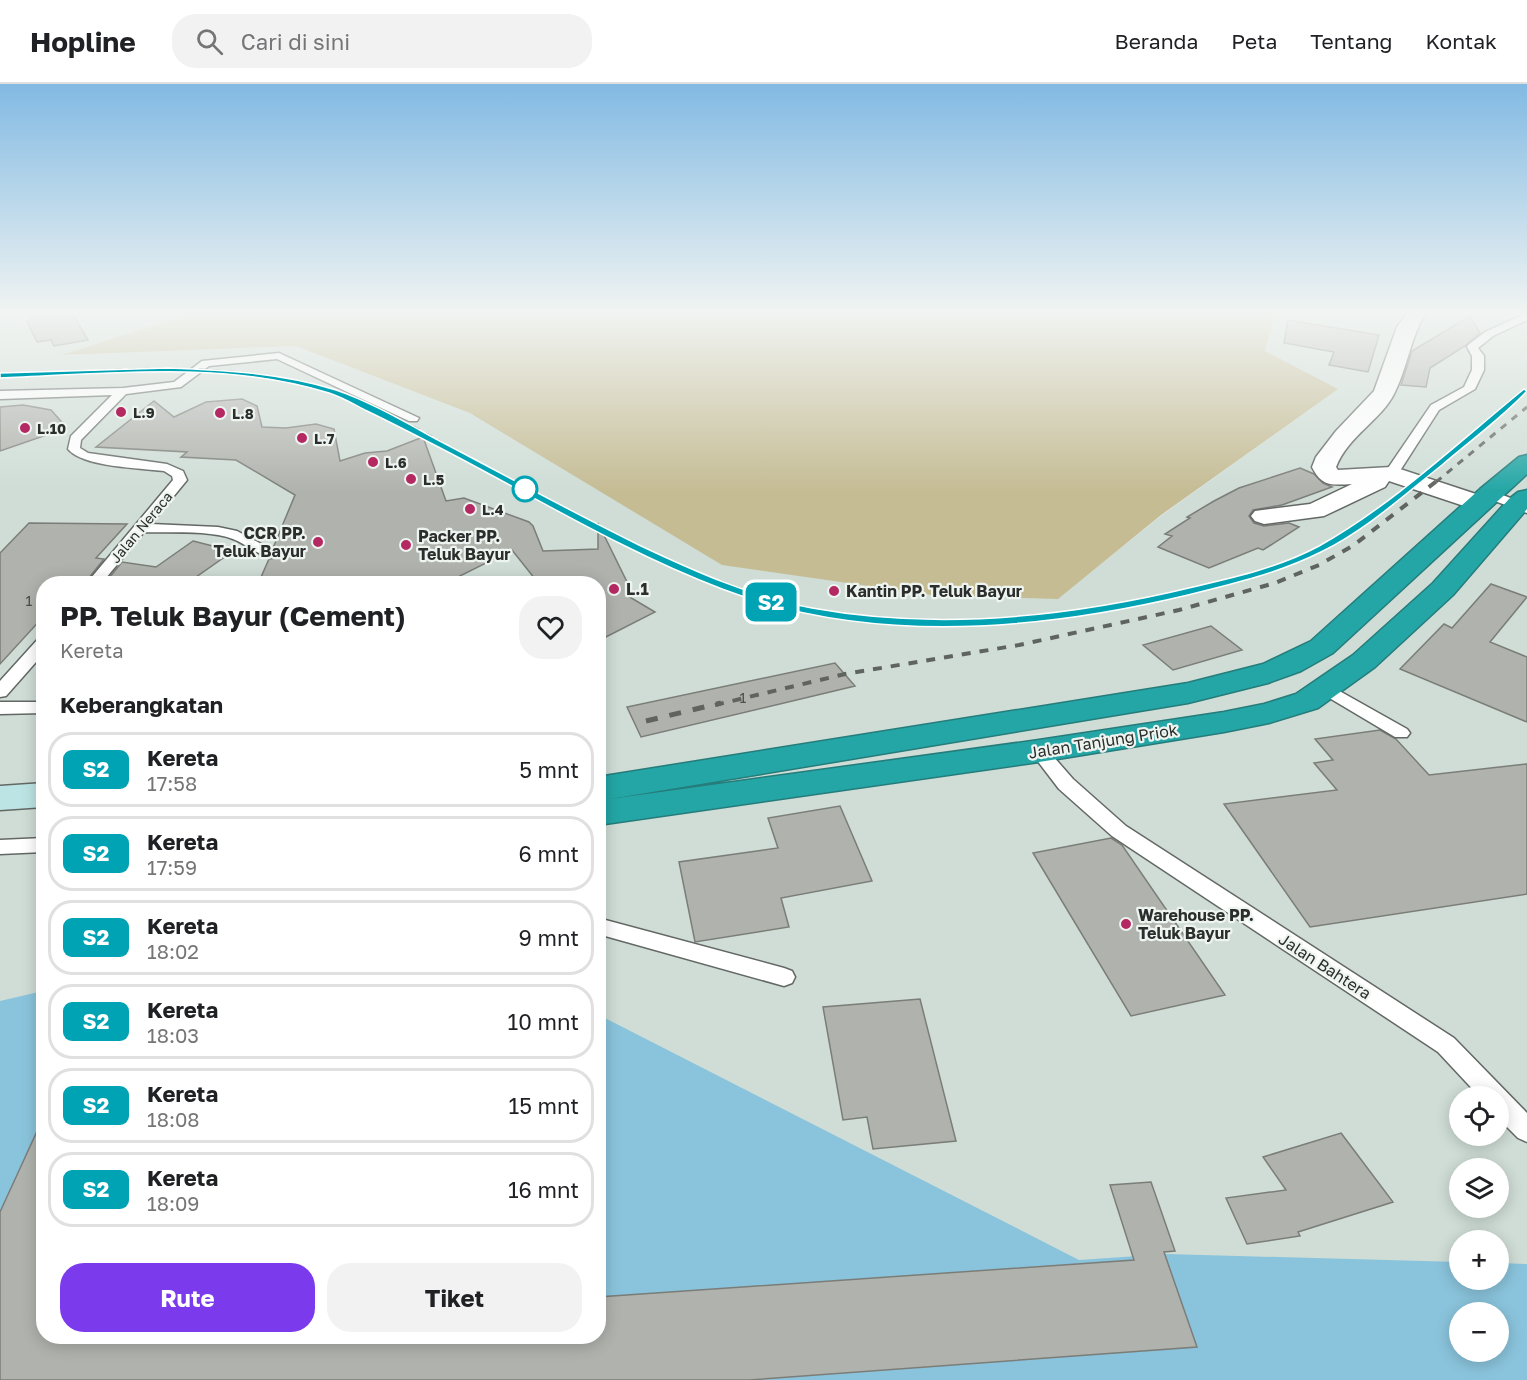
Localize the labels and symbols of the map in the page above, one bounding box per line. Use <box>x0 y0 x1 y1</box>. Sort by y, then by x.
place label: L.9 <box>133 404 155 421</box>
marker: L.9 <box>114 405 128 419</box>
place label: L.8 <box>232 405 254 422</box>
marker: L.8 <box>213 406 227 420</box>
place label: L.10 <box>37 420 66 437</box>
marker: L.10 <box>18 421 32 435</box>
place label: L.7 <box>314 430 335 447</box>
marker: L.7 <box>295 431 309 445</box>
place label: L.6 <box>385 454 407 471</box>
marker: L.6 <box>366 455 380 469</box>
place label: L.5 <box>423 471 445 488</box>
marker: L.5 <box>404 472 418 486</box>
unlabelled marker <box>512 476 538 502</box>
street label: Jalan Neraca <box>106 488 176 566</box>
place label: L.4 <box>482 501 504 518</box>
marker: L.4 <box>463 502 477 516</box>
place label: CCR PP. Teluk Bayur <box>214 523 306 561</box>
place label: Packer PP. Teluk Bayur <box>418 526 510 564</box>
marker: CCR PP. Teluk Bayur <box>311 535 325 549</box>
marker: Packer PP. Teluk Bayur <box>399 538 413 552</box>
place label: L.1 <box>626 579 649 599</box>
place label: Kantin PP. Teluk Bayur <box>846 581 1022 601</box>
marker: L.1 <box>607 582 621 596</box>
line badge: S2 <box>744 582 798 622</box>
marker: Kantin PP. Teluk Bayur <box>827 584 841 598</box>
house number: 1 <box>26 592 33 609</box>
house number: 1 <box>740 689 747 706</box>
street label: Jalan Tanjung Priok <box>1027 719 1179 763</box>
place label: Warehouse PP. Teluk Bayur <box>1138 905 1254 943</box>
marker: Warehouse PP. Teluk Bayur <box>1119 917 1133 931</box>
street label: Jalan Bahtera <box>1275 929 1375 1003</box>

